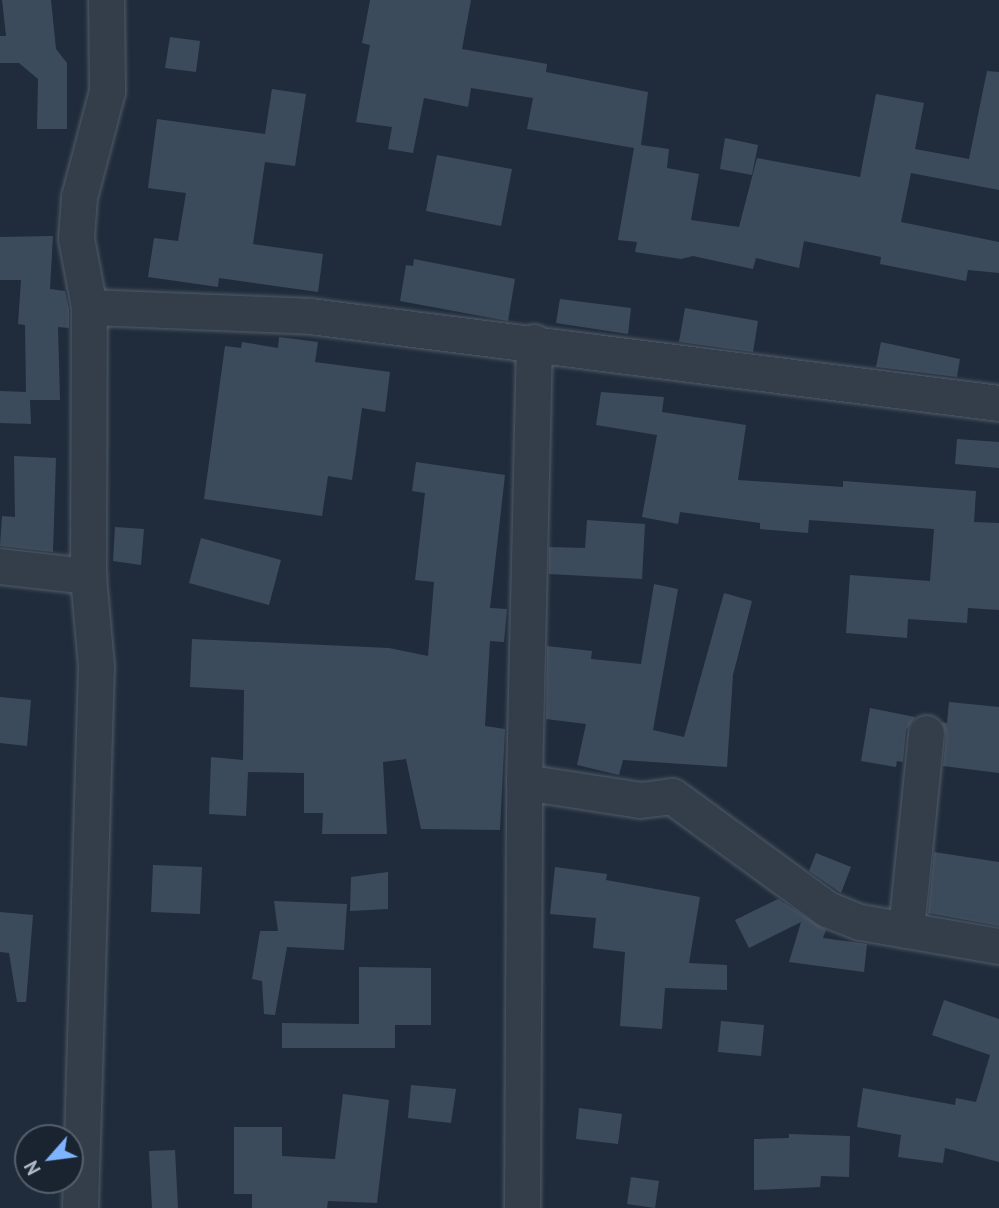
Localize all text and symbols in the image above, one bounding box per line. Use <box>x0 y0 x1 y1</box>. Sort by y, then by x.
north arrow <box>14 1124 84 1194</box>
text: N <box>19 1157 46 1179</box>

